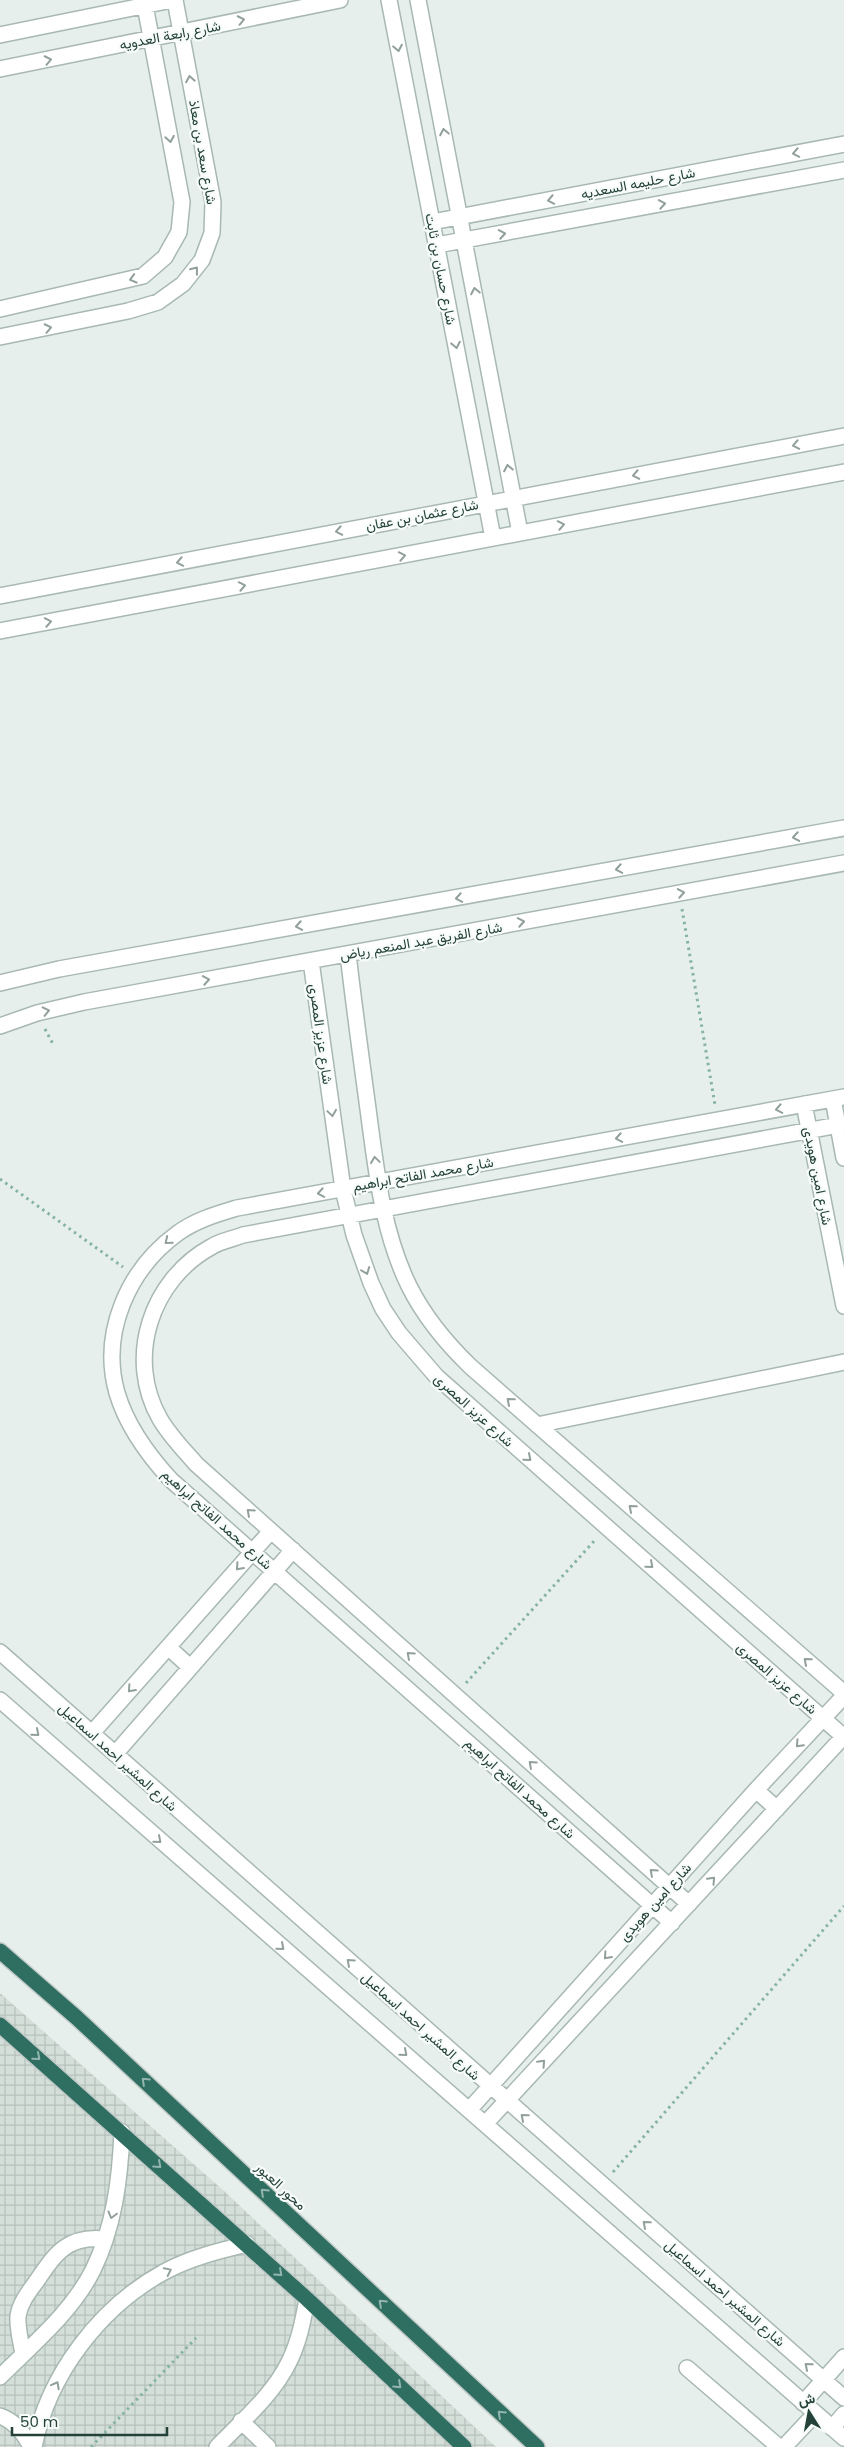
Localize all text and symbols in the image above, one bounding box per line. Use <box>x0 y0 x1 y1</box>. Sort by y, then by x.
street label: شارع رابعة العدويه <box>118 15 223 56</box>
one-way arrow <box>237 16 246 26</box>
one-way arrow <box>393 43 403 52</box>
one-way arrow <box>43 55 52 65</box>
one-way arrow <box>185 74 196 83</box>
street label: شارع سعد بن معاذ <box>183 98 222 206</box>
one-way arrow <box>439 127 449 136</box>
one-way arrow <box>164 134 174 143</box>
one-way arrow <box>792 147 801 157</box>
street label: شارع حليمه السعديه <box>579 162 697 205</box>
one-way arrow <box>546 194 555 204</box>
one-way arrow <box>657 199 666 210</box>
street label: شارع حسان بن ثابت <box>419 211 462 327</box>
one-way arrow <box>498 229 506 239</box>
one-way arrow <box>189 267 197 276</box>
one-way arrow <box>129 273 137 283</box>
one-way arrow <box>470 287 480 296</box>
one-way arrow <box>43 323 52 333</box>
one-way arrow <box>450 340 460 349</box>
one-way arrow <box>792 440 800 450</box>
one-way arrow <box>503 464 514 472</box>
one-way arrow <box>632 469 641 479</box>
street label: شارع عثمان بن عفان <box>364 494 480 537</box>
one-way arrow <box>557 521 566 531</box>
one-way arrow <box>335 526 344 536</box>
one-way arrow <box>397 551 406 561</box>
one-way arrow <box>175 556 184 567</box>
one-way arrow <box>238 581 246 591</box>
one-way arrow <box>44 617 52 628</box>
one-way arrow <box>792 831 800 842</box>
one-way arrow <box>614 863 623 873</box>
one-way arrow <box>676 888 685 899</box>
one-way arrow <box>455 892 463 902</box>
street label: شارع الفريق عبد المنعم رياض <box>338 917 504 966</box>
one-way arrow <box>516 918 525 928</box>
one-way arrow <box>295 921 303 931</box>
one-way arrow <box>202 975 210 985</box>
street label: شارع عزيز المصرى <box>303 982 338 1086</box>
one-way arrow <box>42 1006 51 1017</box>
one-way arrow <box>774 1103 783 1113</box>
one-way arrow <box>327 1109 337 1117</box>
street label: شارع امين هويدى <box>798 1125 837 1227</box>
one-way arrow <box>615 1133 623 1143</box>
street label: شارع محمد الفاتح ابراهيم <box>351 1152 495 1197</box>
one-way arrow <box>370 1156 380 1165</box>
one-way arrow <box>317 1187 326 1197</box>
one-way arrow <box>165 1235 174 1244</box>
one-way arrow <box>360 1267 370 1275</box>
street label: شارع عزيز المصرى <box>429 1369 518 1452</box>
one-way arrow <box>506 1398 515 1407</box>
one-way arrow <box>522 1452 531 1460</box>
street label: شارع محمد الفاتح ابراهيم <box>157 1464 277 1575</box>
one-way arrow <box>629 1505 638 1514</box>
one-way arrow <box>247 1509 256 1518</box>
one-way arrow <box>644 1560 653 1569</box>
one-way arrow <box>236 1562 245 1571</box>
street label: شارع عزيز المصرى <box>732 1637 822 1720</box>
one-way arrow <box>407 1652 416 1661</box>
one-way arrow <box>804 1658 813 1667</box>
one-way arrow <box>128 1683 137 1692</box>
street label: شارع المشير احمد اسماعيل <box>53 1698 182 1817</box>
one-way arrow <box>31 1727 40 1736</box>
street label: شارع محمد الفاتح ابراهيم <box>460 1733 580 1844</box>
one-way arrow <box>796 1739 805 1748</box>
one-way arrow <box>528 1760 537 1769</box>
one-way arrow <box>153 1834 162 1843</box>
street label: شارع امين هويدى <box>614 1858 697 1946</box>
one-way arrow <box>649 1869 658 1878</box>
one-way arrow <box>706 1876 715 1885</box>
one-way arrow <box>275 1941 284 1949</box>
one-way arrow <box>604 1950 613 1959</box>
one-way arrow <box>346 1959 355 1968</box>
street label: شارع المشير احمد اسماعيل <box>356 1967 485 2086</box>
one-way arrow <box>398 2047 407 2056</box>
one-way arrow <box>31 2052 40 2061</box>
one-way arrow <box>536 2059 545 2068</box>
one-way arrow <box>141 2078 150 2087</box>
one-way arrow <box>520 2113 529 2122</box>
street label: محور العبور <box>250 2157 311 2215</box>
one-way arrow <box>153 2159 162 2168</box>
one-way arrow <box>260 2189 269 2198</box>
one-way arrow <box>107 2211 117 2219</box>
one-way arrow <box>643 2221 652 2229</box>
street label: شارع المشير احمد اسماعيل <box>660 2235 790 2352</box>
one-way arrow <box>163 2267 172 2277</box>
one-way arrow <box>274 2268 283 2277</box>
one-way arrow <box>379 2300 388 2309</box>
one-way arrow <box>804 2362 813 2371</box>
one-way arrow <box>392 2379 401 2388</box>
one-way arrow <box>50 2381 60 2390</box>
north arrow <box>784 2387 834 2437</box>
text: ش <box>796 2388 817 2411</box>
scale bar <box>12 2404 168 2436</box>
text: 50 m <box>20 2411 58 2432</box>
one-way arrow <box>498 2411 507 2420</box>

